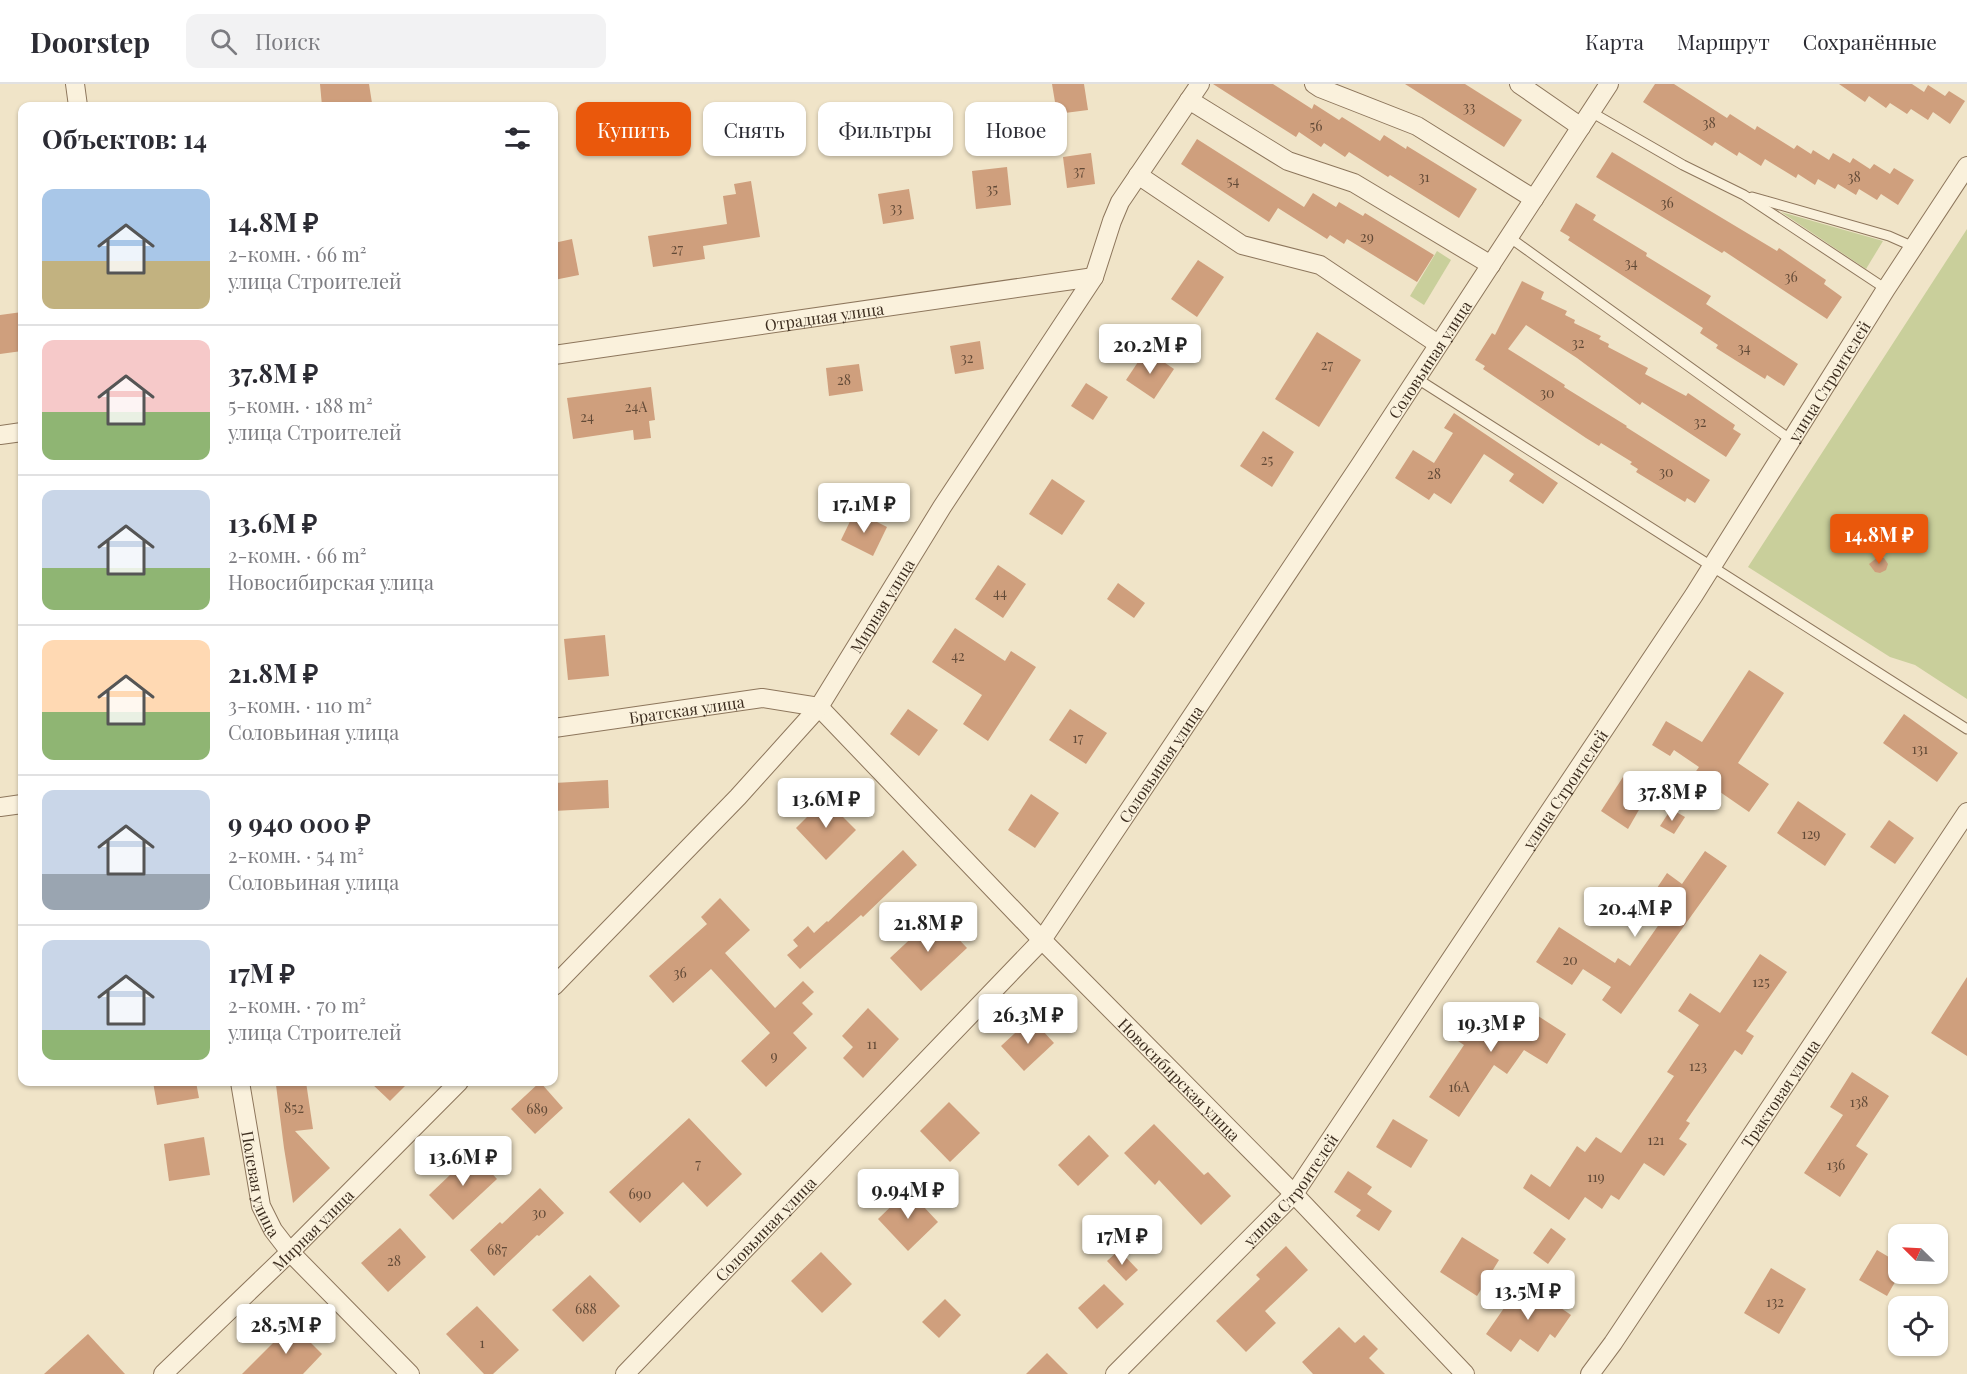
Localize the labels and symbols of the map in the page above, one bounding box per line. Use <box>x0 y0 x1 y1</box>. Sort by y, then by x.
house number: 33 <box>1463 97 1475 116</box>
house number: 38 <box>1702 113 1716 132</box>
house number: 56 <box>1309 116 1323 135</box>
house number: 37 <box>1073 161 1085 180</box>
house number: 31 <box>1418 167 1430 186</box>
house number: 38 <box>1847 167 1861 186</box>
house number: 54 <box>1227 171 1239 190</box>
house number: 35 <box>986 179 998 198</box>
house number: 36 <box>1660 193 1674 212</box>
house number: 33 <box>890 198 902 217</box>
house number: 29 <box>1360 227 1374 246</box>
house number: 27 <box>671 239 684 258</box>
house number: 34 <box>1624 253 1638 272</box>
house number: 36 <box>1784 267 1798 286</box>
street label: Соловьиная улица <box>1383 296 1476 422</box>
street label: Отрадная улица <box>763 297 885 335</box>
street label: улица Строителей <box>1782 316 1874 446</box>
pin: 20.2M ₽ <box>1095 324 1205 375</box>
house number: 32 <box>1571 333 1585 352</box>
house number: 34 <box>1737 338 1751 357</box>
house number: 32 <box>960 348 974 367</box>
house number: 27 <box>1321 355 1334 374</box>
house number: 28 <box>837 370 851 389</box>
house number: 30 <box>1540 383 1554 402</box>
house number: 24А <box>625 397 647 416</box>
house number: 24 <box>580 407 594 426</box>
house number: 32 <box>1693 412 1707 431</box>
house number: 25 <box>1261 450 1273 469</box>
house number: 30 <box>1659 462 1673 481</box>
house number: 28 <box>1427 464 1441 483</box>
pin: 17.1M ₽ <box>809 483 919 534</box>
pin: 14.8M ₽ <box>1824 514 1934 565</box>
street label: Мирная улица <box>844 554 918 657</box>
house number: 44 <box>993 583 1007 602</box>
house number: 42 <box>951 646 965 665</box>
street label: Братская улица <box>628 690 746 728</box>
street label: Соловьиная улица <box>1113 701 1207 827</box>
street label: улица Строителей <box>1517 725 1612 853</box>
house number: 17 <box>1073 728 1084 747</box>
house number: 131 <box>1912 739 1928 758</box>
pin: 37.8M ₽ <box>1617 771 1727 822</box>
pin: 13.6M ₽ <box>771 778 881 829</box>
house number: 129 <box>1801 824 1821 843</box>
pin: 20.4M ₽ <box>1580 887 1690 938</box>
pin: 21.8M ₽ <box>873 902 983 953</box>
house number: 20 <box>1562 950 1578 969</box>
house number: 36 <box>673 963 687 982</box>
house number: 125 <box>1752 972 1770 991</box>
pin: 26.3M ₽ <box>973 994 1083 1045</box>
pin: 19.3M ₽ <box>1436 1002 1546 1053</box>
street label: Новосибирская улица <box>1114 1013 1245 1145</box>
house number: 11 <box>867 1034 877 1053</box>
street label: Трактовая улица <box>1736 1035 1823 1152</box>
house number: 9 <box>770 1046 778 1065</box>
house number: 123 <box>1689 1056 1707 1075</box>
house number: 16А <box>1448 1077 1470 1096</box>
house number: 138 <box>1850 1092 1868 1111</box>
house number: 852 <box>284 1098 304 1117</box>
house number: 689 <box>526 1099 548 1118</box>
street label: Полевая улица <box>238 1129 285 1241</box>
street label: улица Строителей <box>1238 1129 1342 1251</box>
house number: 121 <box>1647 1130 1665 1149</box>
pin: 13.6M ₽ <box>408 1136 518 1187</box>
house number: 7 <box>695 1154 701 1173</box>
house number: 136 <box>1827 1155 1845 1174</box>
house number: 119 <box>1587 1167 1605 1186</box>
pin: 9.94M ₽ <box>853 1169 963 1220</box>
street label: Соловьиная улица <box>710 1172 820 1285</box>
street label: Мирная улица <box>267 1184 358 1274</box>
house number: 690 <box>629 1184 651 1203</box>
house number: 30 <box>532 1203 546 1222</box>
pin: 17M ₽ <box>1080 1215 1164 1266</box>
north arrow <box>1888 1224 1948 1284</box>
house number: 687 <box>487 1240 507 1259</box>
house number: 28 <box>387 1251 401 1270</box>
pin: 13.5M ₽ <box>1473 1270 1583 1321</box>
house number: 132 <box>1766 1292 1784 1311</box>
house number: 688 <box>575 1299 597 1318</box>
pin: 28.5M ₽ <box>231 1304 341 1355</box>
house number: 1 <box>479 1333 485 1352</box>

